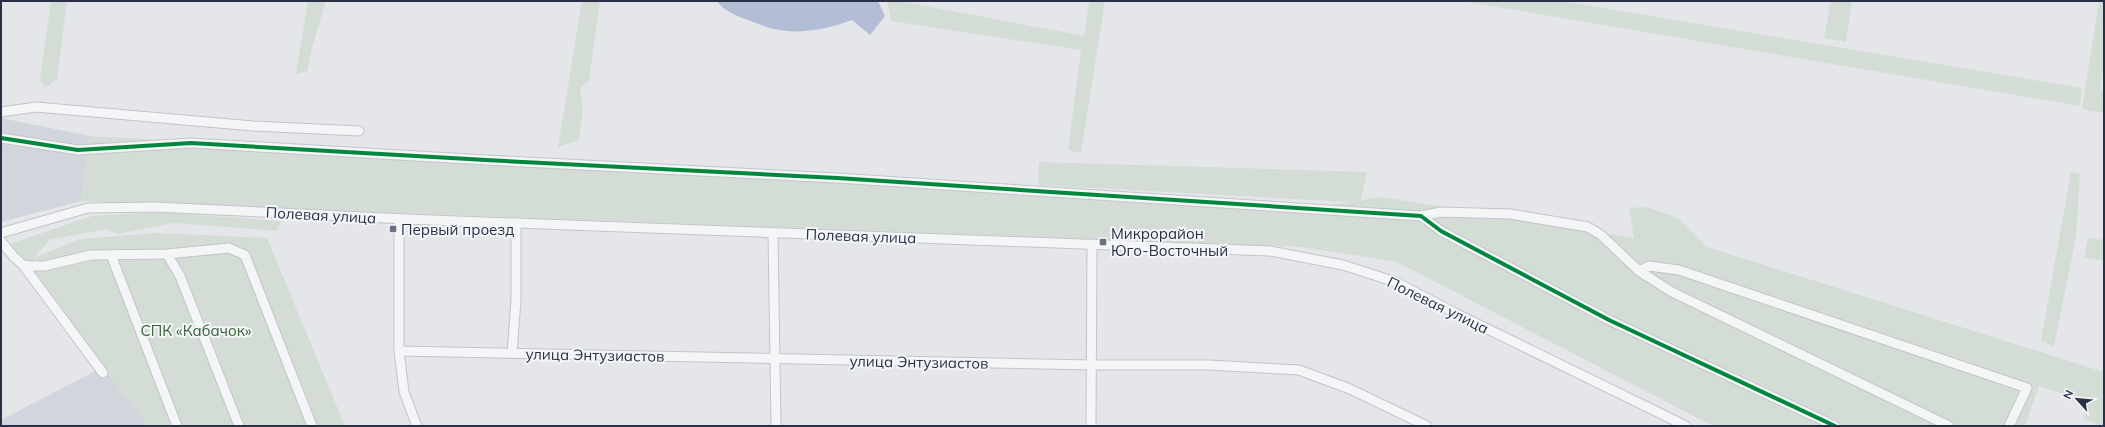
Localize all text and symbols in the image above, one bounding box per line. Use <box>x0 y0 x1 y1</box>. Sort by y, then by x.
street label: Полевая улица <box>265 203 377 227</box>
place label: Первый проезд <box>401 220 514 239</box>
marker: Первый проезд <box>388 224 398 234</box>
place label: Микрорайон Юго-Восточный <box>1111 224 1228 260</box>
street label: Полевая улица <box>805 225 917 247</box>
marker: Микрорайон Юго-Восточный <box>1098 237 1108 247</box>
street label: Полевая улица <box>1384 272 1492 338</box>
park label: СПК «Кабачок» <box>141 321 252 340</box>
street label: улица Энтузиастов <box>525 344 665 366</box>
street label: улица Энтузиастов <box>849 351 989 373</box>
north arrow <box>2057 379 2097 419</box>
text: N <box>2060 388 2076 401</box>

